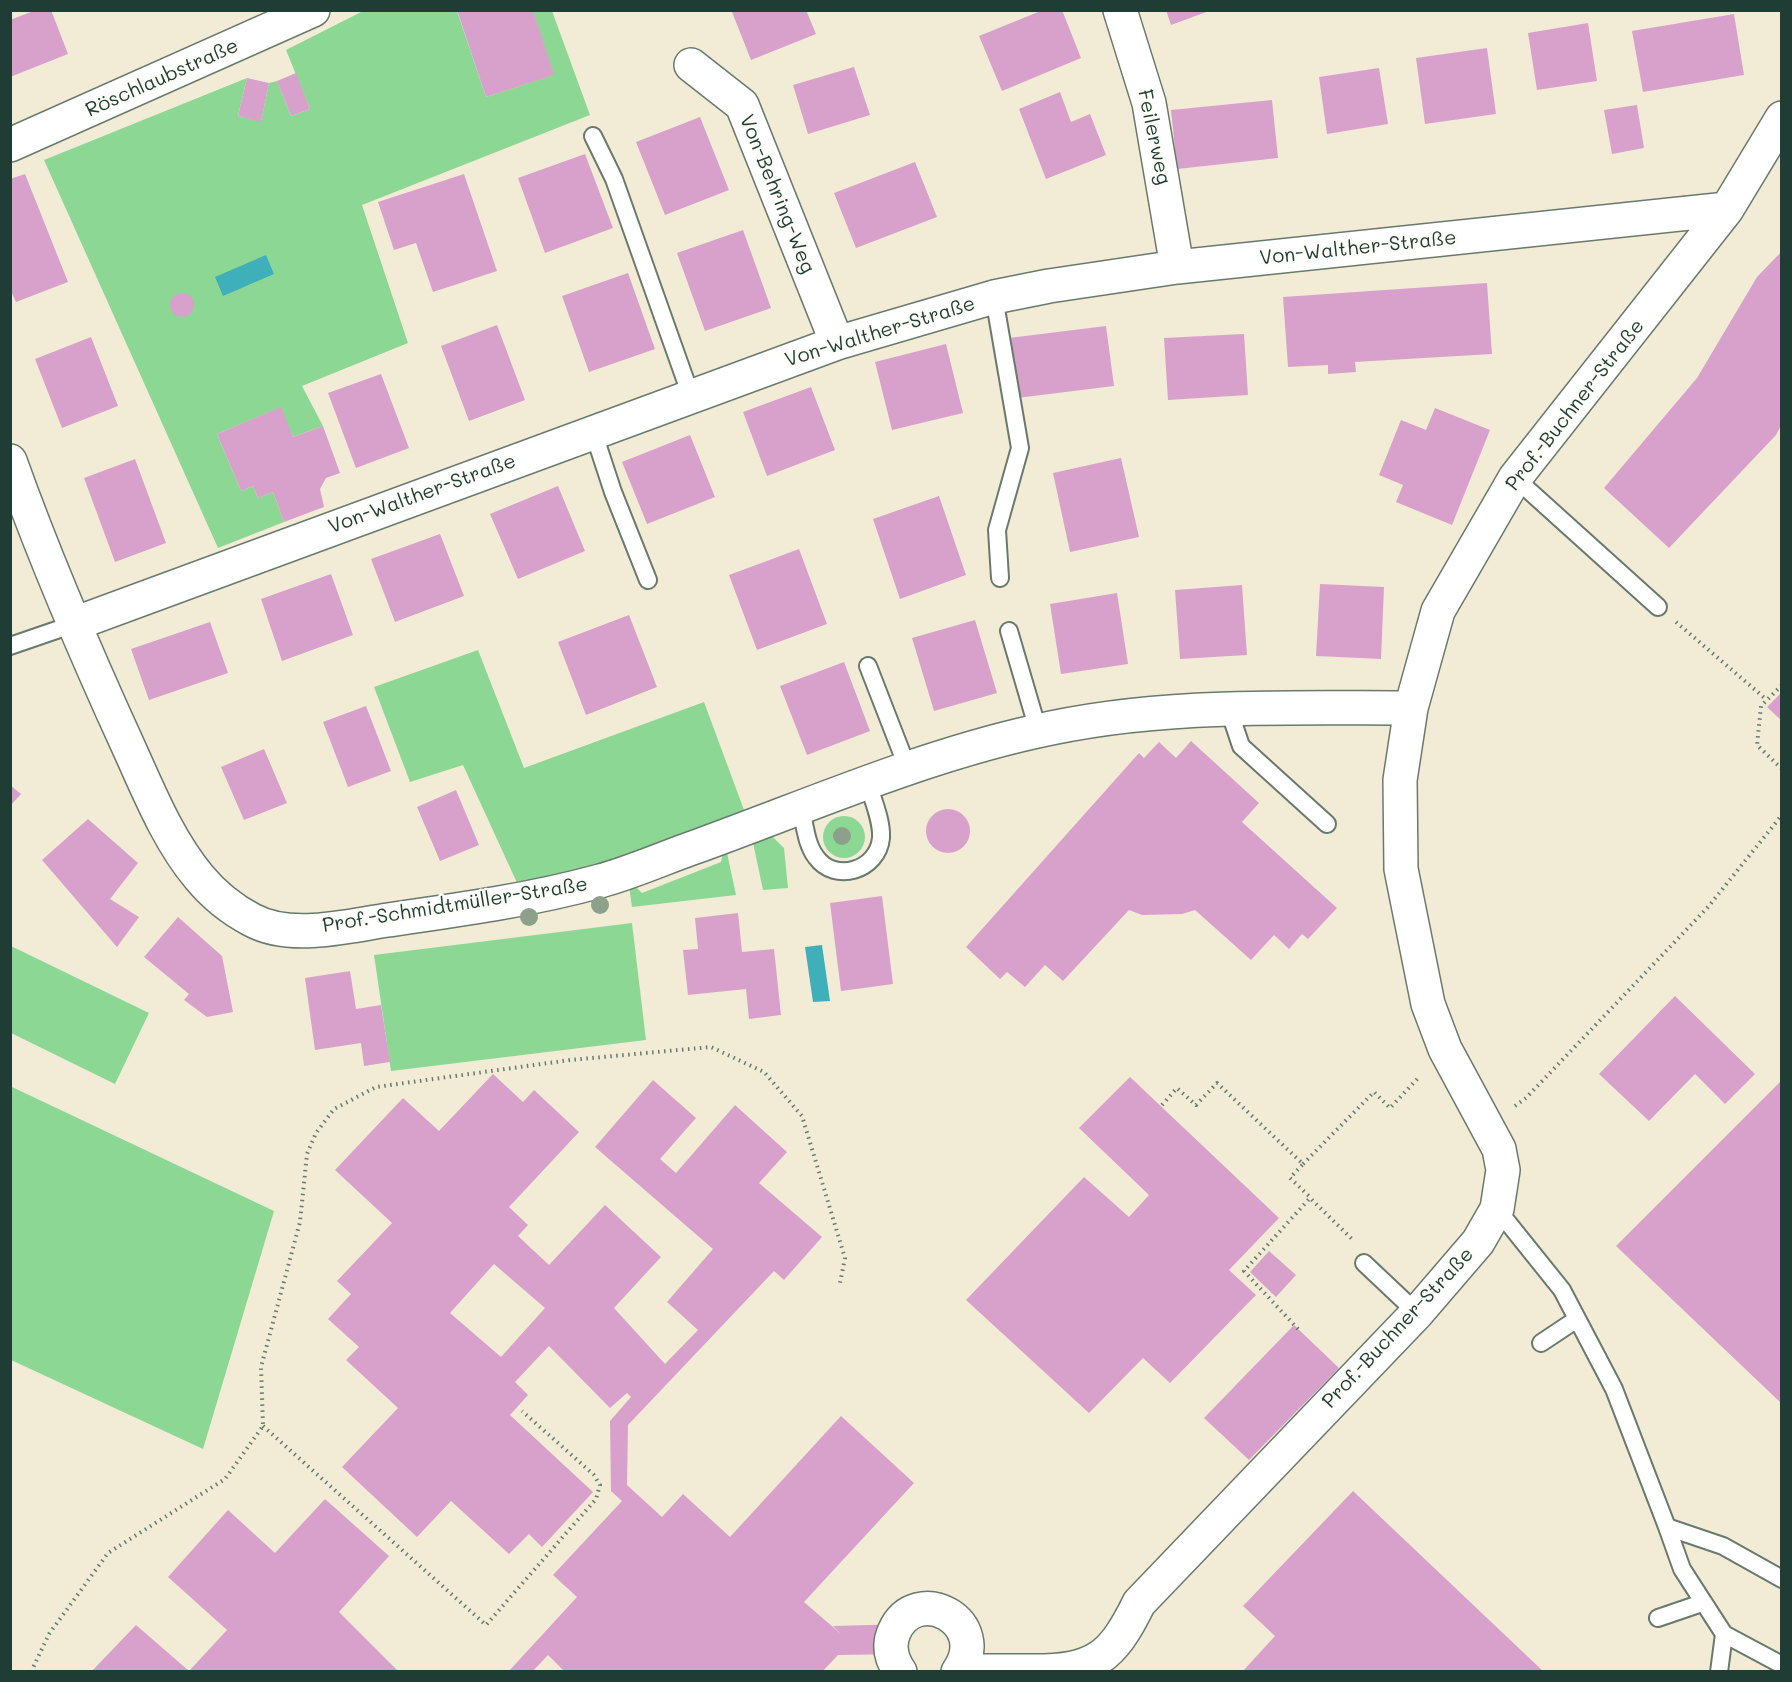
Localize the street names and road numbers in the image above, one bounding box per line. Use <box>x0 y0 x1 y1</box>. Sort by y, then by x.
street label: Röschlaubstraße <box>82 34 242 122</box>
street label: Feilerweg <box>1132 87 1176 187</box>
street label: Von-Behring-Weg <box>734 111 820 277</box>
street label: Von-Walther-Straße <box>1258 226 1458 270</box>
street label: Von-Walther-Straße <box>782 292 978 372</box>
street label: Prof.-Buchner-Straße <box>1501 314 1649 496</box>
street label: Von-Walther-Straße <box>325 449 519 539</box>
street label: Prof.-Schmidtmüller-Straße <box>321 872 589 938</box>
street label: Prof.-Buchner-Straße <box>1317 1243 1479 1413</box>

